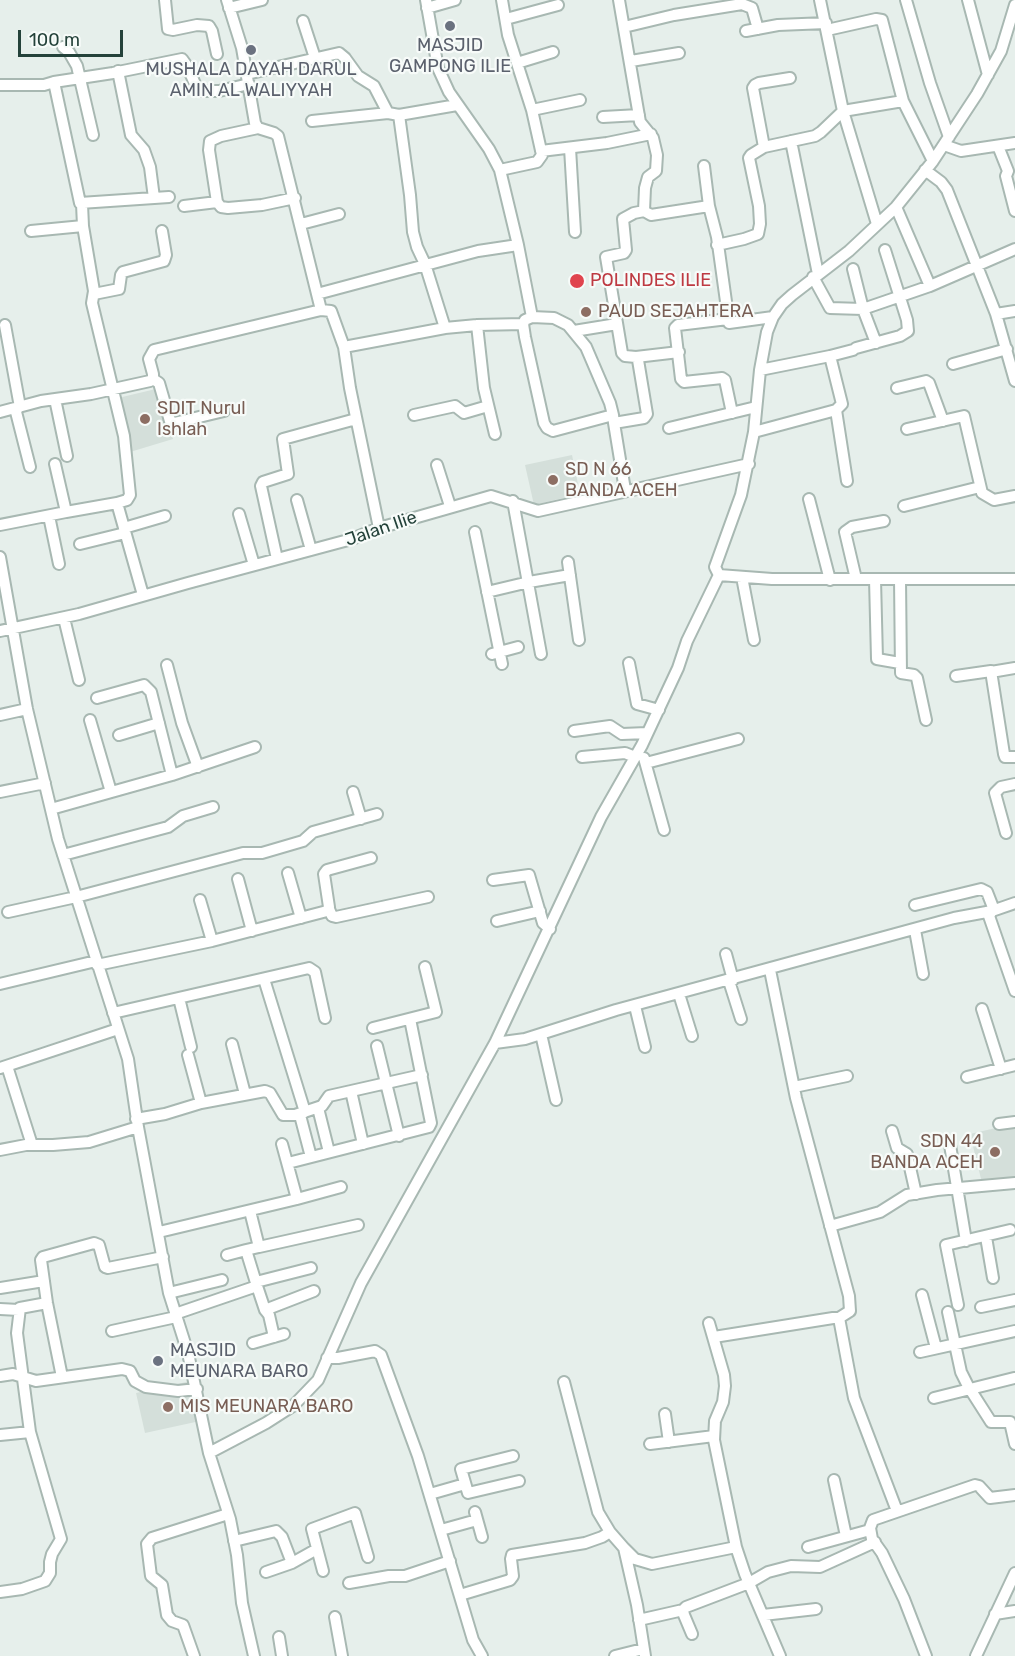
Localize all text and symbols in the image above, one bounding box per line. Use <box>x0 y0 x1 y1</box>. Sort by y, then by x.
scale bar <box>21 18 126 56</box>
marker: MASJID GAMPONG ILIE <box>443 19 457 33</box>
text: 100 m <box>29 29 80 51</box>
place label: MASJID GAMPONG ILIE <box>389 35 511 78</box>
marker: MUSHALA DAYAH DARUL AMIN AL WALIYYAH <box>244 43 258 57</box>
place label: MUSHALA DAYAH DARUL AMIN AL WALIYYAH <box>145 59 357 101</box>
place label: POLINDES ILIE <box>590 270 711 292</box>
marker: POLINDES ILIE <box>568 272 586 290</box>
place label: PAUD SEJAHTERA <box>598 301 753 323</box>
marker: PAUD SEJAHTERA <box>579 305 593 319</box>
place label: SDIT Nurul Ishlah <box>157 398 246 440</box>
marker: SDIT Nurul Ishlah <box>138 412 152 426</box>
place label: SD N 66 BANDA ACEH <box>565 459 678 502</box>
marker: SD N 66 BANDA ACEH <box>546 473 560 487</box>
street label: Jalan Ilie <box>342 507 420 551</box>
place label: SDN 44 BANDA ACEH <box>870 1131 983 1174</box>
marker: SDN 44 BANDA ACEH <box>988 1145 1002 1159</box>
place label: MASJID MEUNARA BARO <box>170 1340 309 1382</box>
marker: MASJID MEUNARA BARO <box>151 1354 165 1368</box>
place label: MIS MEUNARA BARO <box>180 1396 353 1418</box>
marker: MIS MEUNARA BARO <box>161 1400 175 1414</box>

